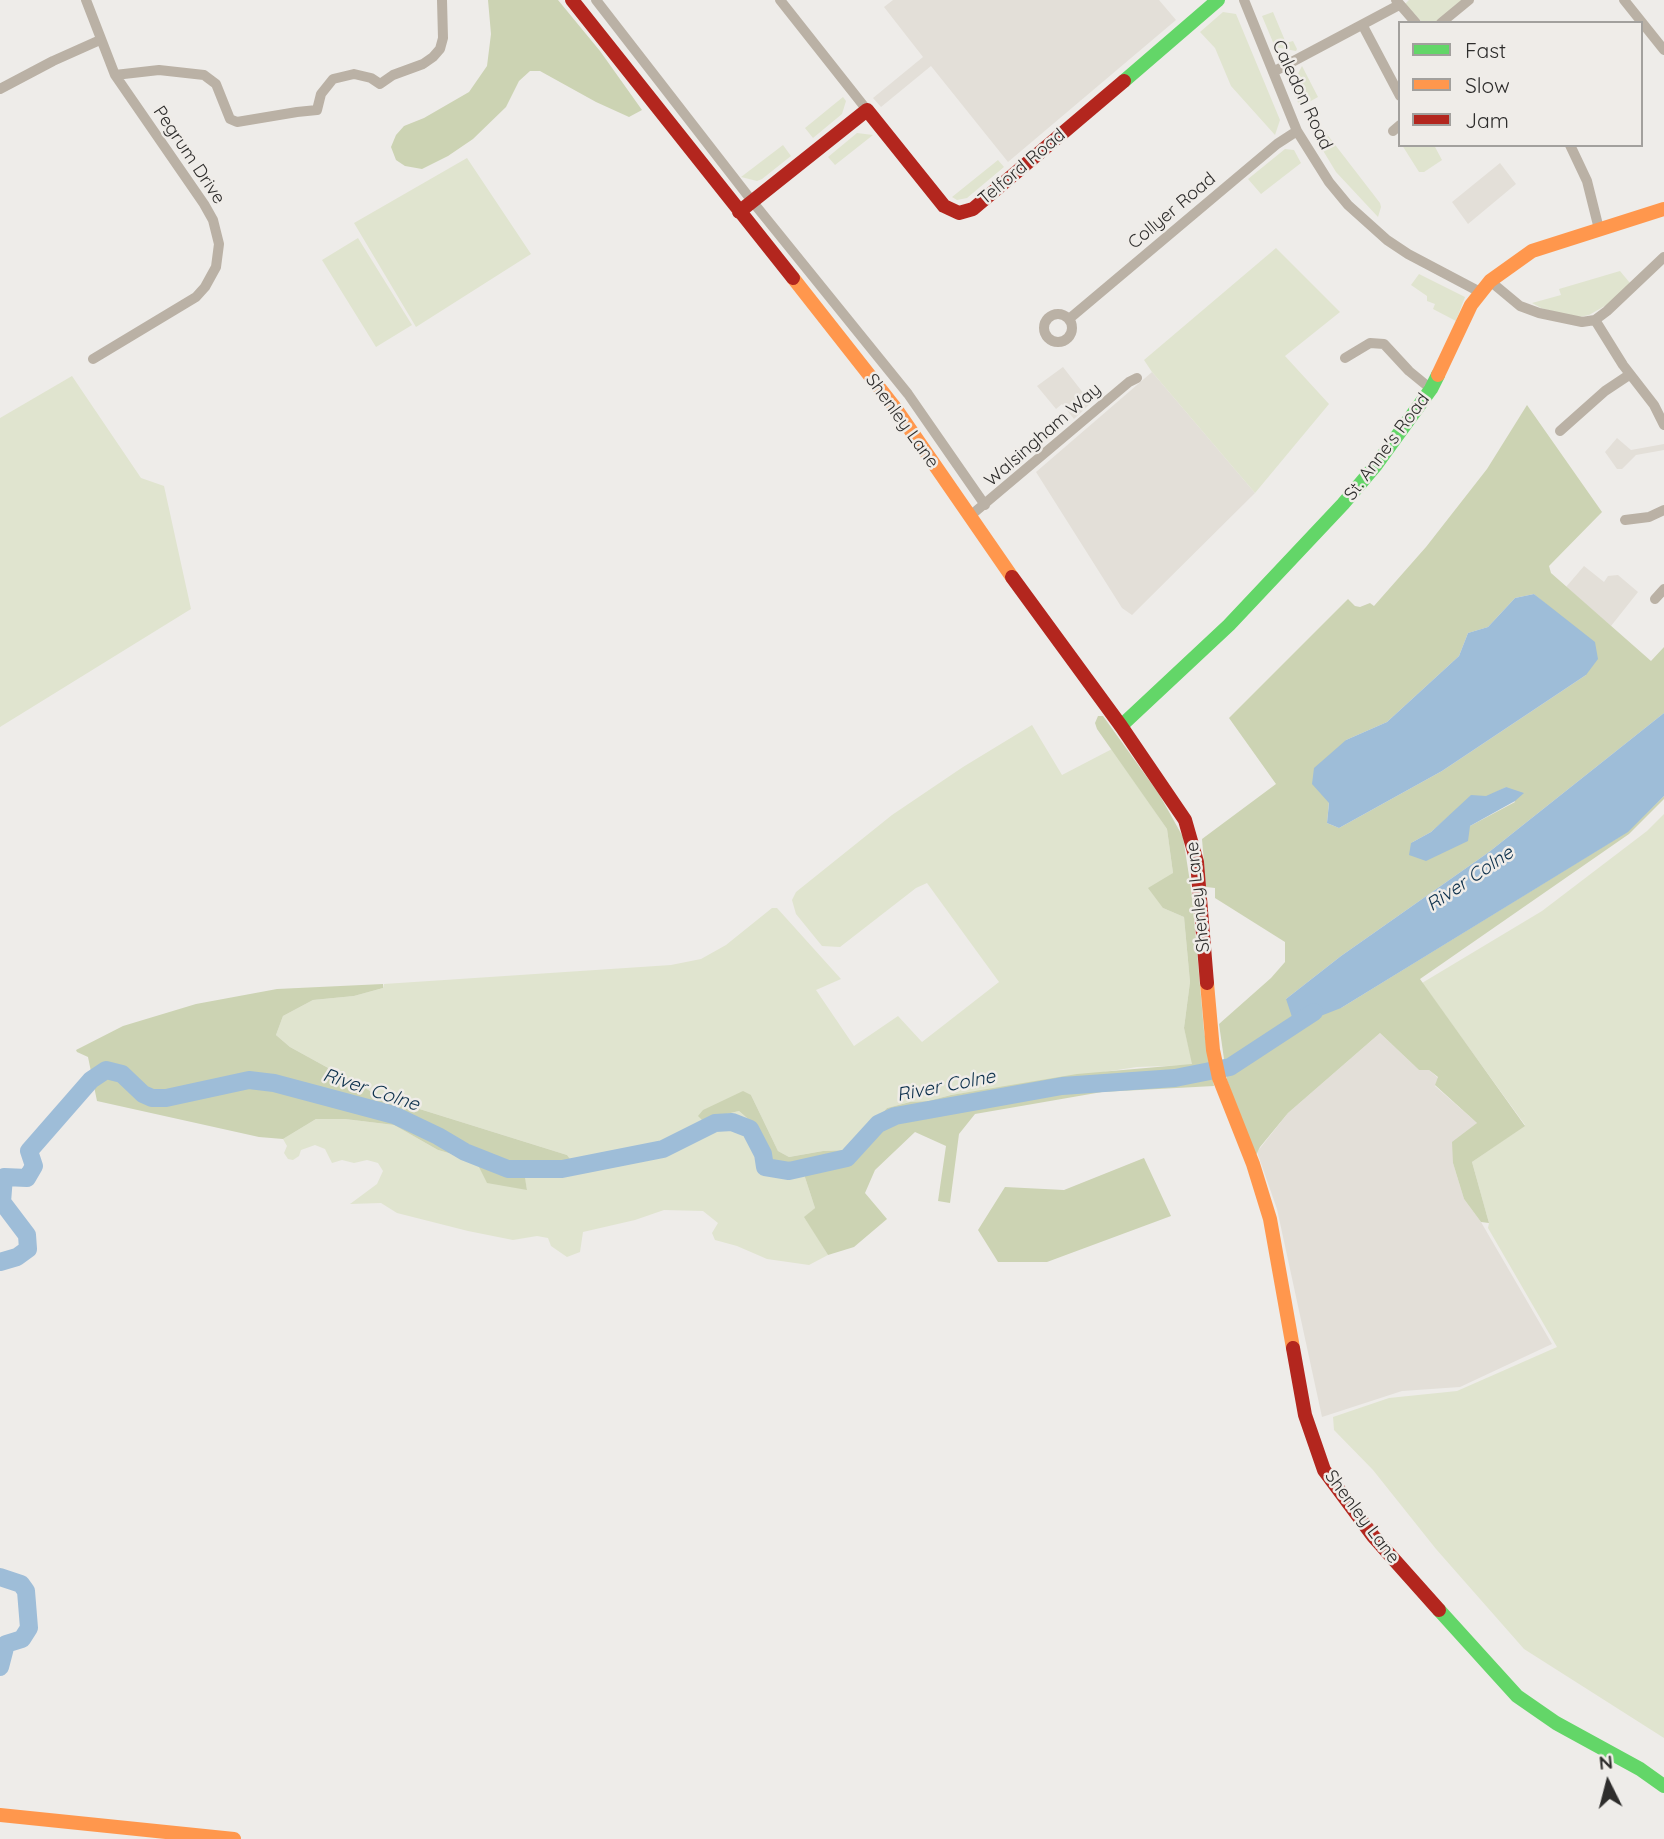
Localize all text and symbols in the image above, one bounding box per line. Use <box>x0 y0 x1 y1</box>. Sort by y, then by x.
legend <box>1398 21 1643 147</box>
street label: Caledon Road <box>1267 37 1337 153</box>
text: Fast <box>1465 37 1506 63</box>
text: Slow <box>1465 72 1510 98</box>
street label: Pegrum Drive <box>148 102 230 208</box>
text: Jam <box>1465 107 1509 133</box>
street label: Telford Road <box>974 124 1070 210</box>
street label: Collyer Road <box>1124 168 1220 254</box>
street label: Shenley Lane <box>861 370 943 472</box>
street label: Walsingham Way <box>980 379 1106 491</box>
street label: St. Anne's Road <box>1340 389 1434 505</box>
street label: Shenley Lane <box>1181 841 1215 953</box>
water label: River Colne <box>1422 842 1518 916</box>
water label: River Colne <box>320 1064 422 1116</box>
water label: River Colne <box>895 1065 997 1107</box>
street label: Shenley Lane <box>1320 1466 1404 1568</box>
north arrow <box>1573 1748 1643 1818</box>
text: N <box>1598 1749 1614 1775</box>

